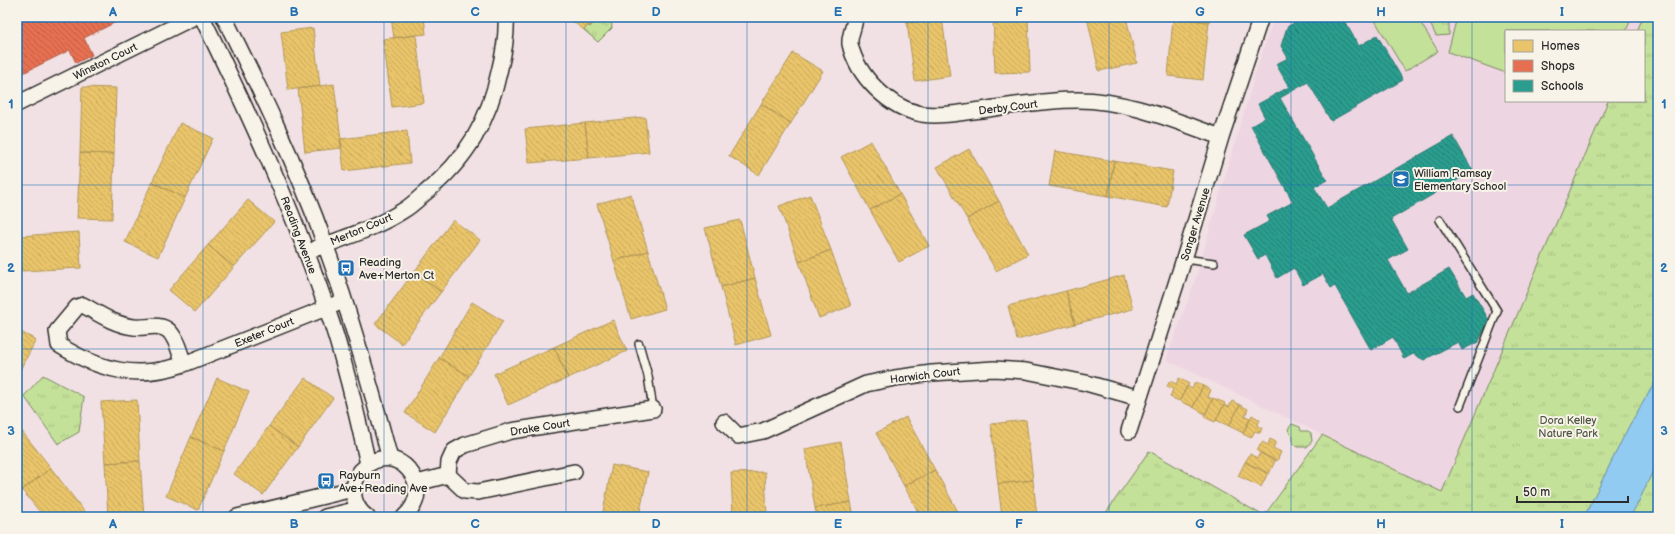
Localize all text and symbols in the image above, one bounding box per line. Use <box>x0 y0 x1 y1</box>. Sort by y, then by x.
text: A <box>108 4 117 20</box>
text: B <box>289 4 299 20</box>
text: C <box>470 4 480 20</box>
text: D <box>651 4 661 20</box>
text: E <box>834 4 843 20</box>
text: F <box>1015 4 1023 20</box>
text: G <box>1195 4 1205 20</box>
text: H <box>1376 4 1386 20</box>
text: I <box>1560 4 1564 20</box>
legend <box>1505 30 1645 102</box>
text: Homes <box>1541 39 1580 54</box>
street label: Winston Court <box>71 40 140 83</box>
text: Shops <box>1541 59 1575 74</box>
text: Schools <box>1541 79 1584 94</box>
text: 1 <box>8 96 14 112</box>
text: 1 <box>1661 96 1667 112</box>
street label: Derby Court <box>978 97 1039 118</box>
place label: William Ramsay Elementary School <box>1414 167 1506 193</box>
school or university icon: William Ramsay Elementary School <box>1391 169 1411 189</box>
street label: Sanger Avenue <box>1178 186 1213 262</box>
street label: Reading Avenue <box>278 195 319 276</box>
street label: Merton Court <box>328 210 395 248</box>
place label: Reading Ave+Merton Ct <box>359 256 435 282</box>
bus stop icon: Reading Ave+Merton Ct <box>336 258 356 278</box>
text: 2 <box>7 260 15 276</box>
text: 2 <box>1660 260 1668 276</box>
street label: Exeter Court <box>233 314 296 350</box>
street label: Harwich Court <box>889 365 962 386</box>
park label: Dora Kelley Nature Park <box>1538 414 1598 440</box>
street label: Drake Court <box>509 416 571 439</box>
text: 3 <box>7 423 15 439</box>
text: 3 <box>1660 423 1668 439</box>
place label: Rayburn Ave+Reading Ave <box>339 469 428 495</box>
bus stop icon: Rayburn Ave+Reading Ave <box>316 471 336 491</box>
scale bar <box>1517 478 1628 504</box>
text: 50 m <box>1523 485 1550 500</box>
text: A <box>108 516 117 532</box>
text: B <box>289 516 299 532</box>
text: C <box>470 516 480 532</box>
text: D <box>651 516 661 532</box>
text: E <box>834 516 843 532</box>
text: F <box>1015 516 1023 532</box>
text: G <box>1195 516 1205 532</box>
text: H <box>1376 516 1386 532</box>
text: I <box>1560 516 1564 532</box>

